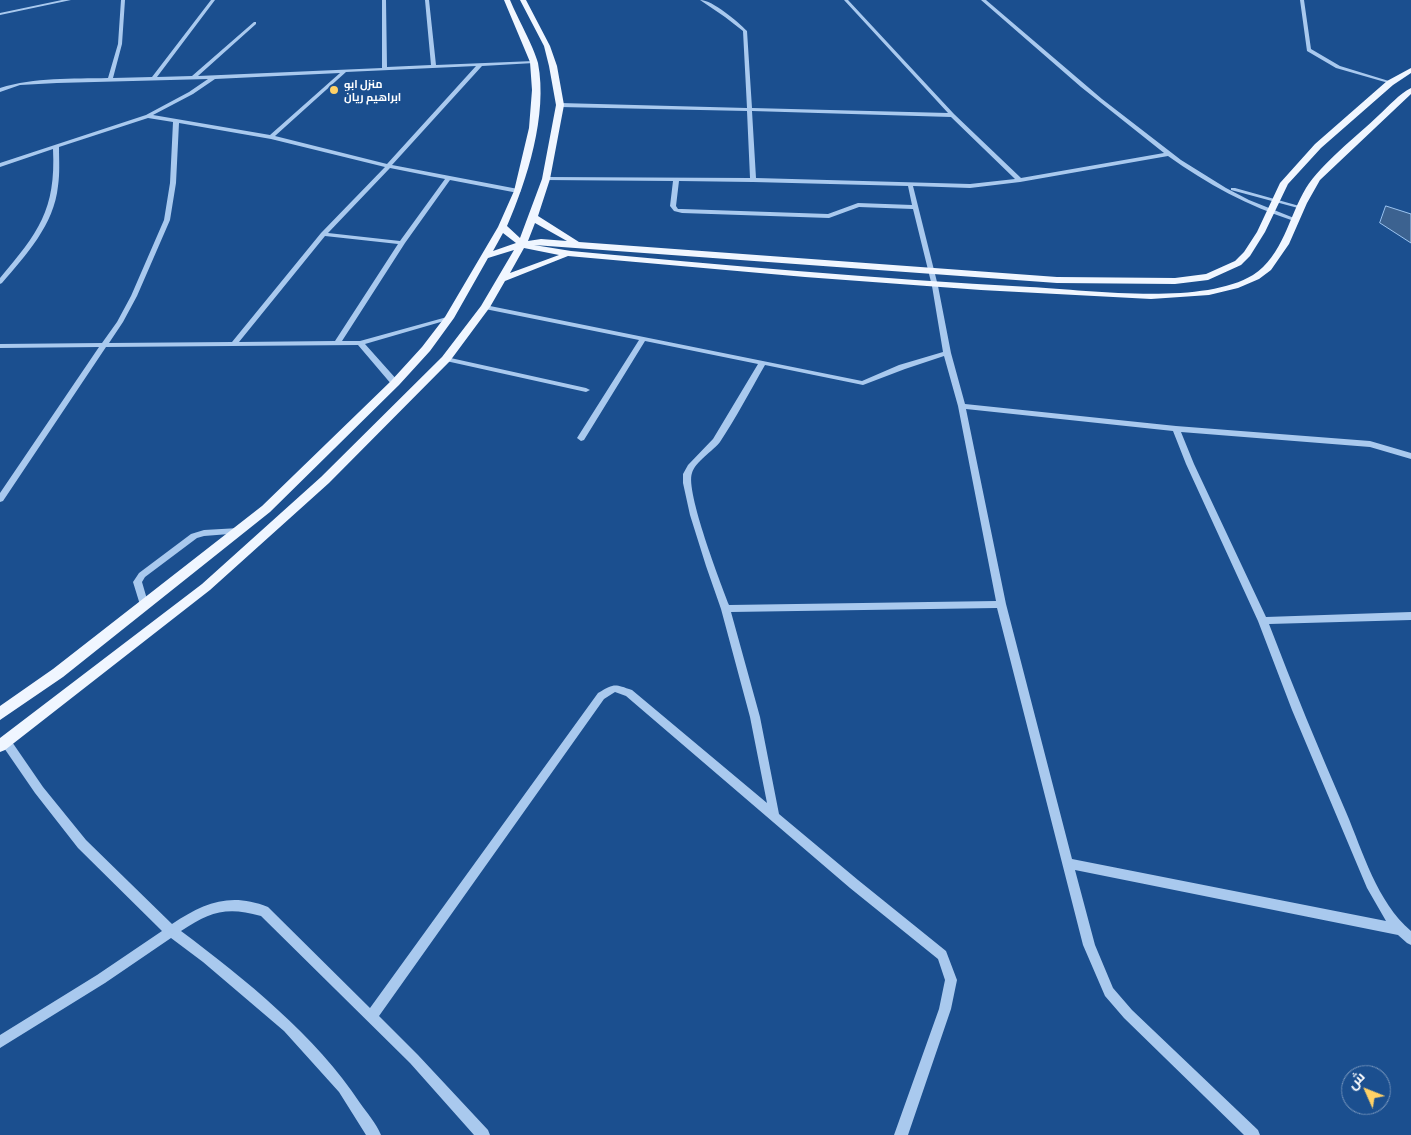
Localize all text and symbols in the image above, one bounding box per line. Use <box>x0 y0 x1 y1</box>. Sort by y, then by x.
place label: منزل ابو ابراهيم ريان <box>344 77 401 103</box>
marker: منزل ابو ابراهيم ريان <box>328 84 340 96</box>
north arrow <box>1341 1065 1391 1115</box>
text: ش <box>1343 1068 1368 1092</box>

